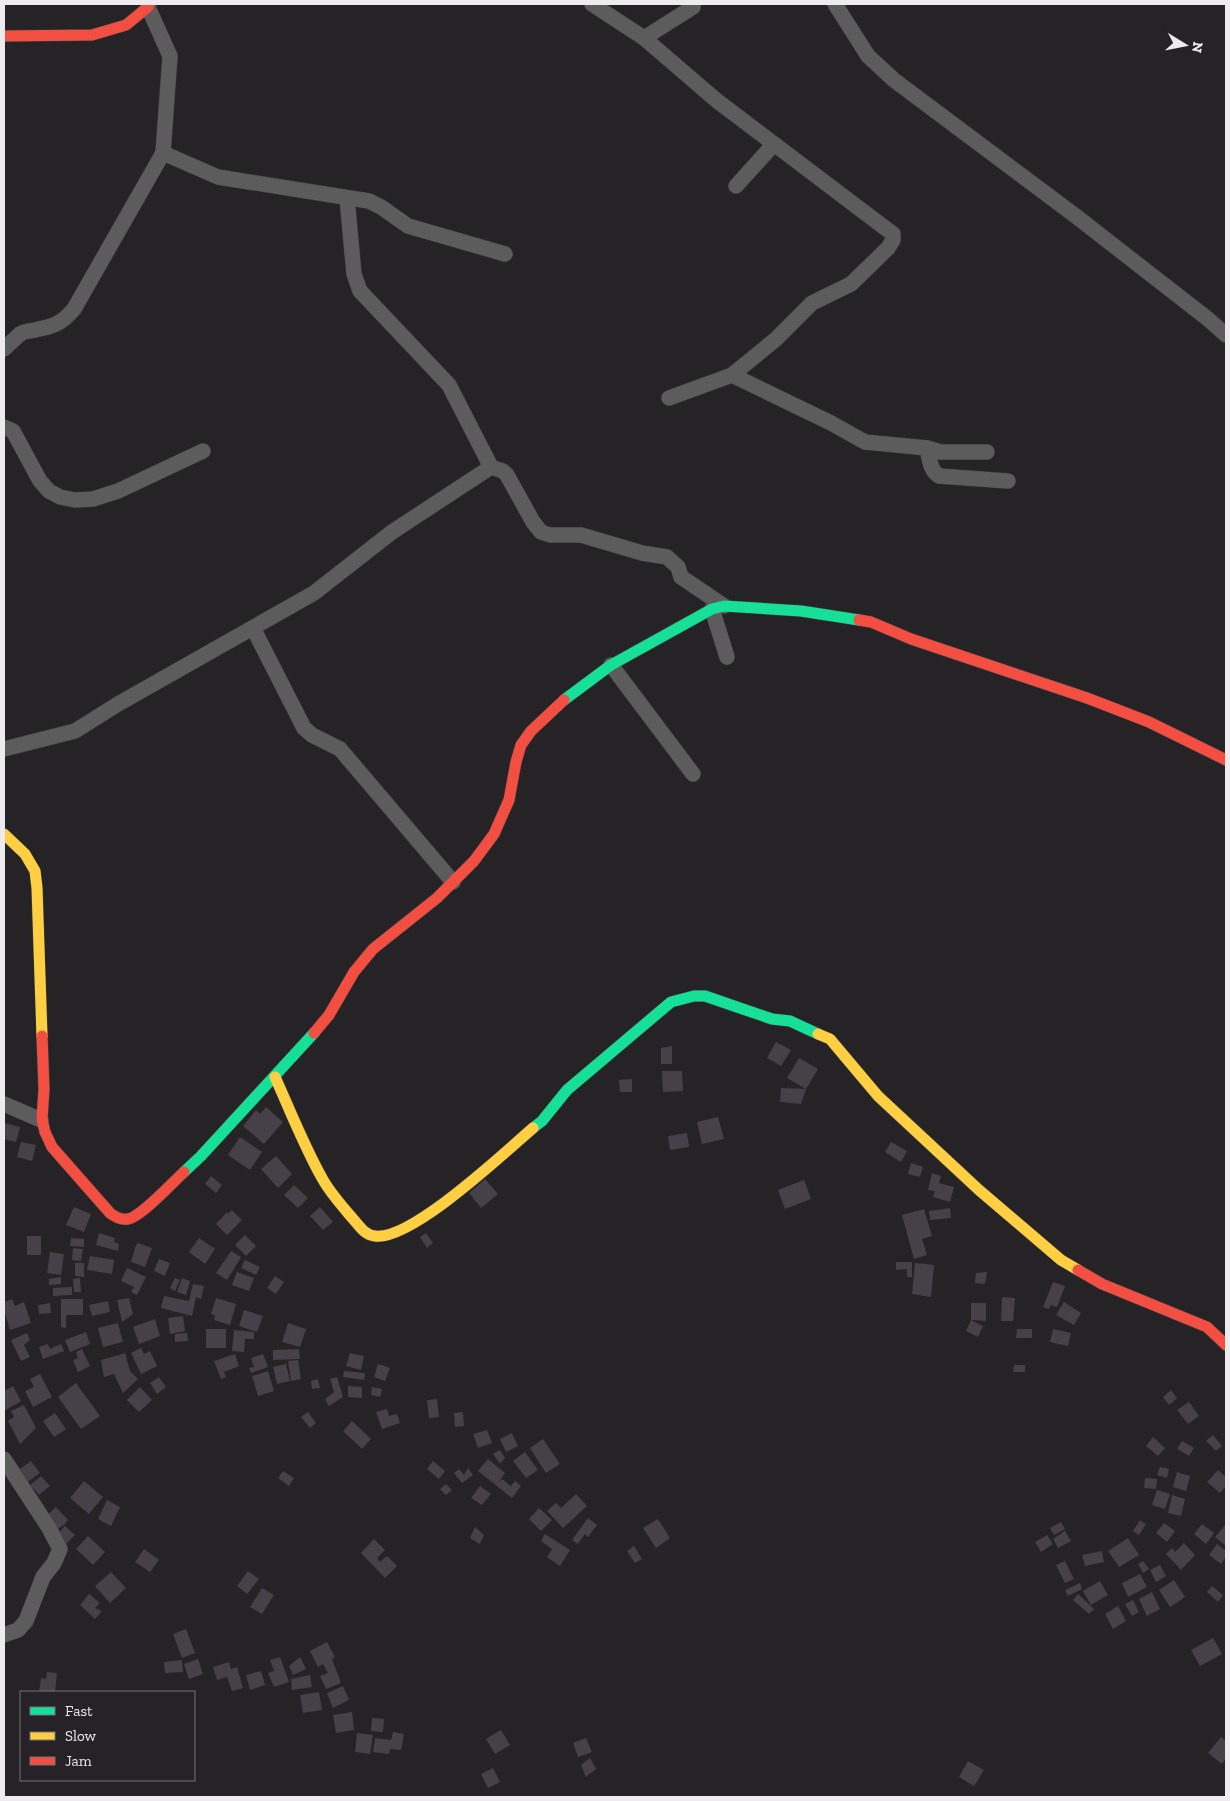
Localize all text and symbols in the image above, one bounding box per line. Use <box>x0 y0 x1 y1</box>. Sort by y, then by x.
north arrow <box>1160 20 1210 70</box>
text: N <box>1188 40 1207 54</box>
legend <box>20 1691 195 1781</box>
text: Fast <box>65 1702 93 1720</box>
text: Slow <box>65 1727 97 1745</box>
text: Jam <box>65 1752 92 1770</box>

